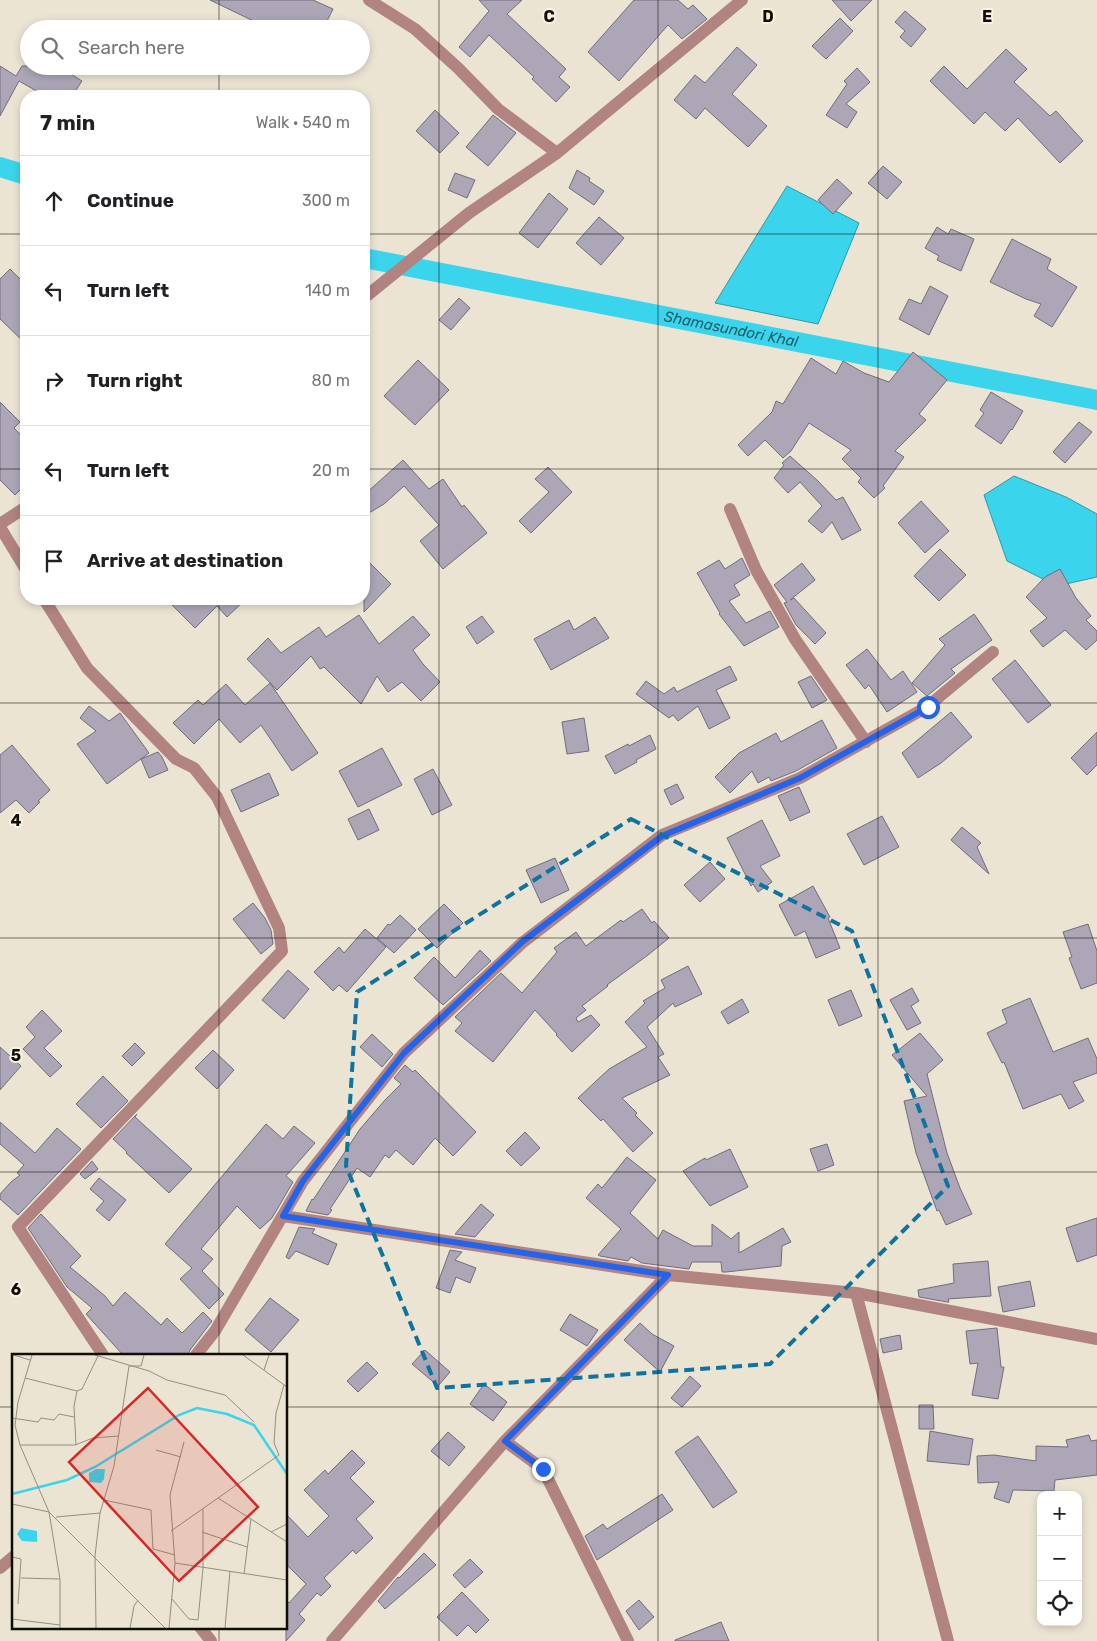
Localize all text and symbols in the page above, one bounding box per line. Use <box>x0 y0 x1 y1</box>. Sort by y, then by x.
text: C <box>543 7 555 26</box>
text: D <box>762 7 774 26</box>
text: E <box>982 7 992 26</box>
search box <box>20 20 370 75</box>
icon: search <box>38 34 66 62</box>
text: Search here <box>78 36 185 59</box>
text: 7 min <box>40 110 95 135</box>
text: Walk · 540 m <box>256 113 350 132</box>
icon: ahead <box>40 187 68 215</box>
text: Continue <box>87 189 174 212</box>
text: 300 m <box>302 191 350 210</box>
icon: left <box>40 277 68 305</box>
text: Turn left <box>87 279 169 302</box>
text: 140 m <box>305 281 350 300</box>
water label: Shamasundori Khal <box>663 307 800 351</box>
icon: right <box>40 367 68 395</box>
text: Turn right <box>87 369 182 392</box>
text: 80 m <box>312 371 350 390</box>
icon: left <box>40 457 68 485</box>
text: Turn left <box>87 459 169 482</box>
text: 20 m <box>312 461 350 480</box>
icon: arrive <box>40 547 68 575</box>
text: Arrive at destination <box>87 549 283 572</box>
route start <box>917 696 940 719</box>
text: 4 <box>11 811 22 830</box>
text: 5 <box>11 1046 21 1065</box>
text: 6 <box>11 1280 21 1299</box>
inset map <box>12 1354 288 1628</box>
route end <box>532 1458 555 1481</box>
map controls <box>1037 1491 1082 1626</box>
button: + <box>1037 1491 1082 1536</box>
button: − <box>1037 1536 1082 1581</box>
button: locate <box>1037 1581 1082 1626</box>

